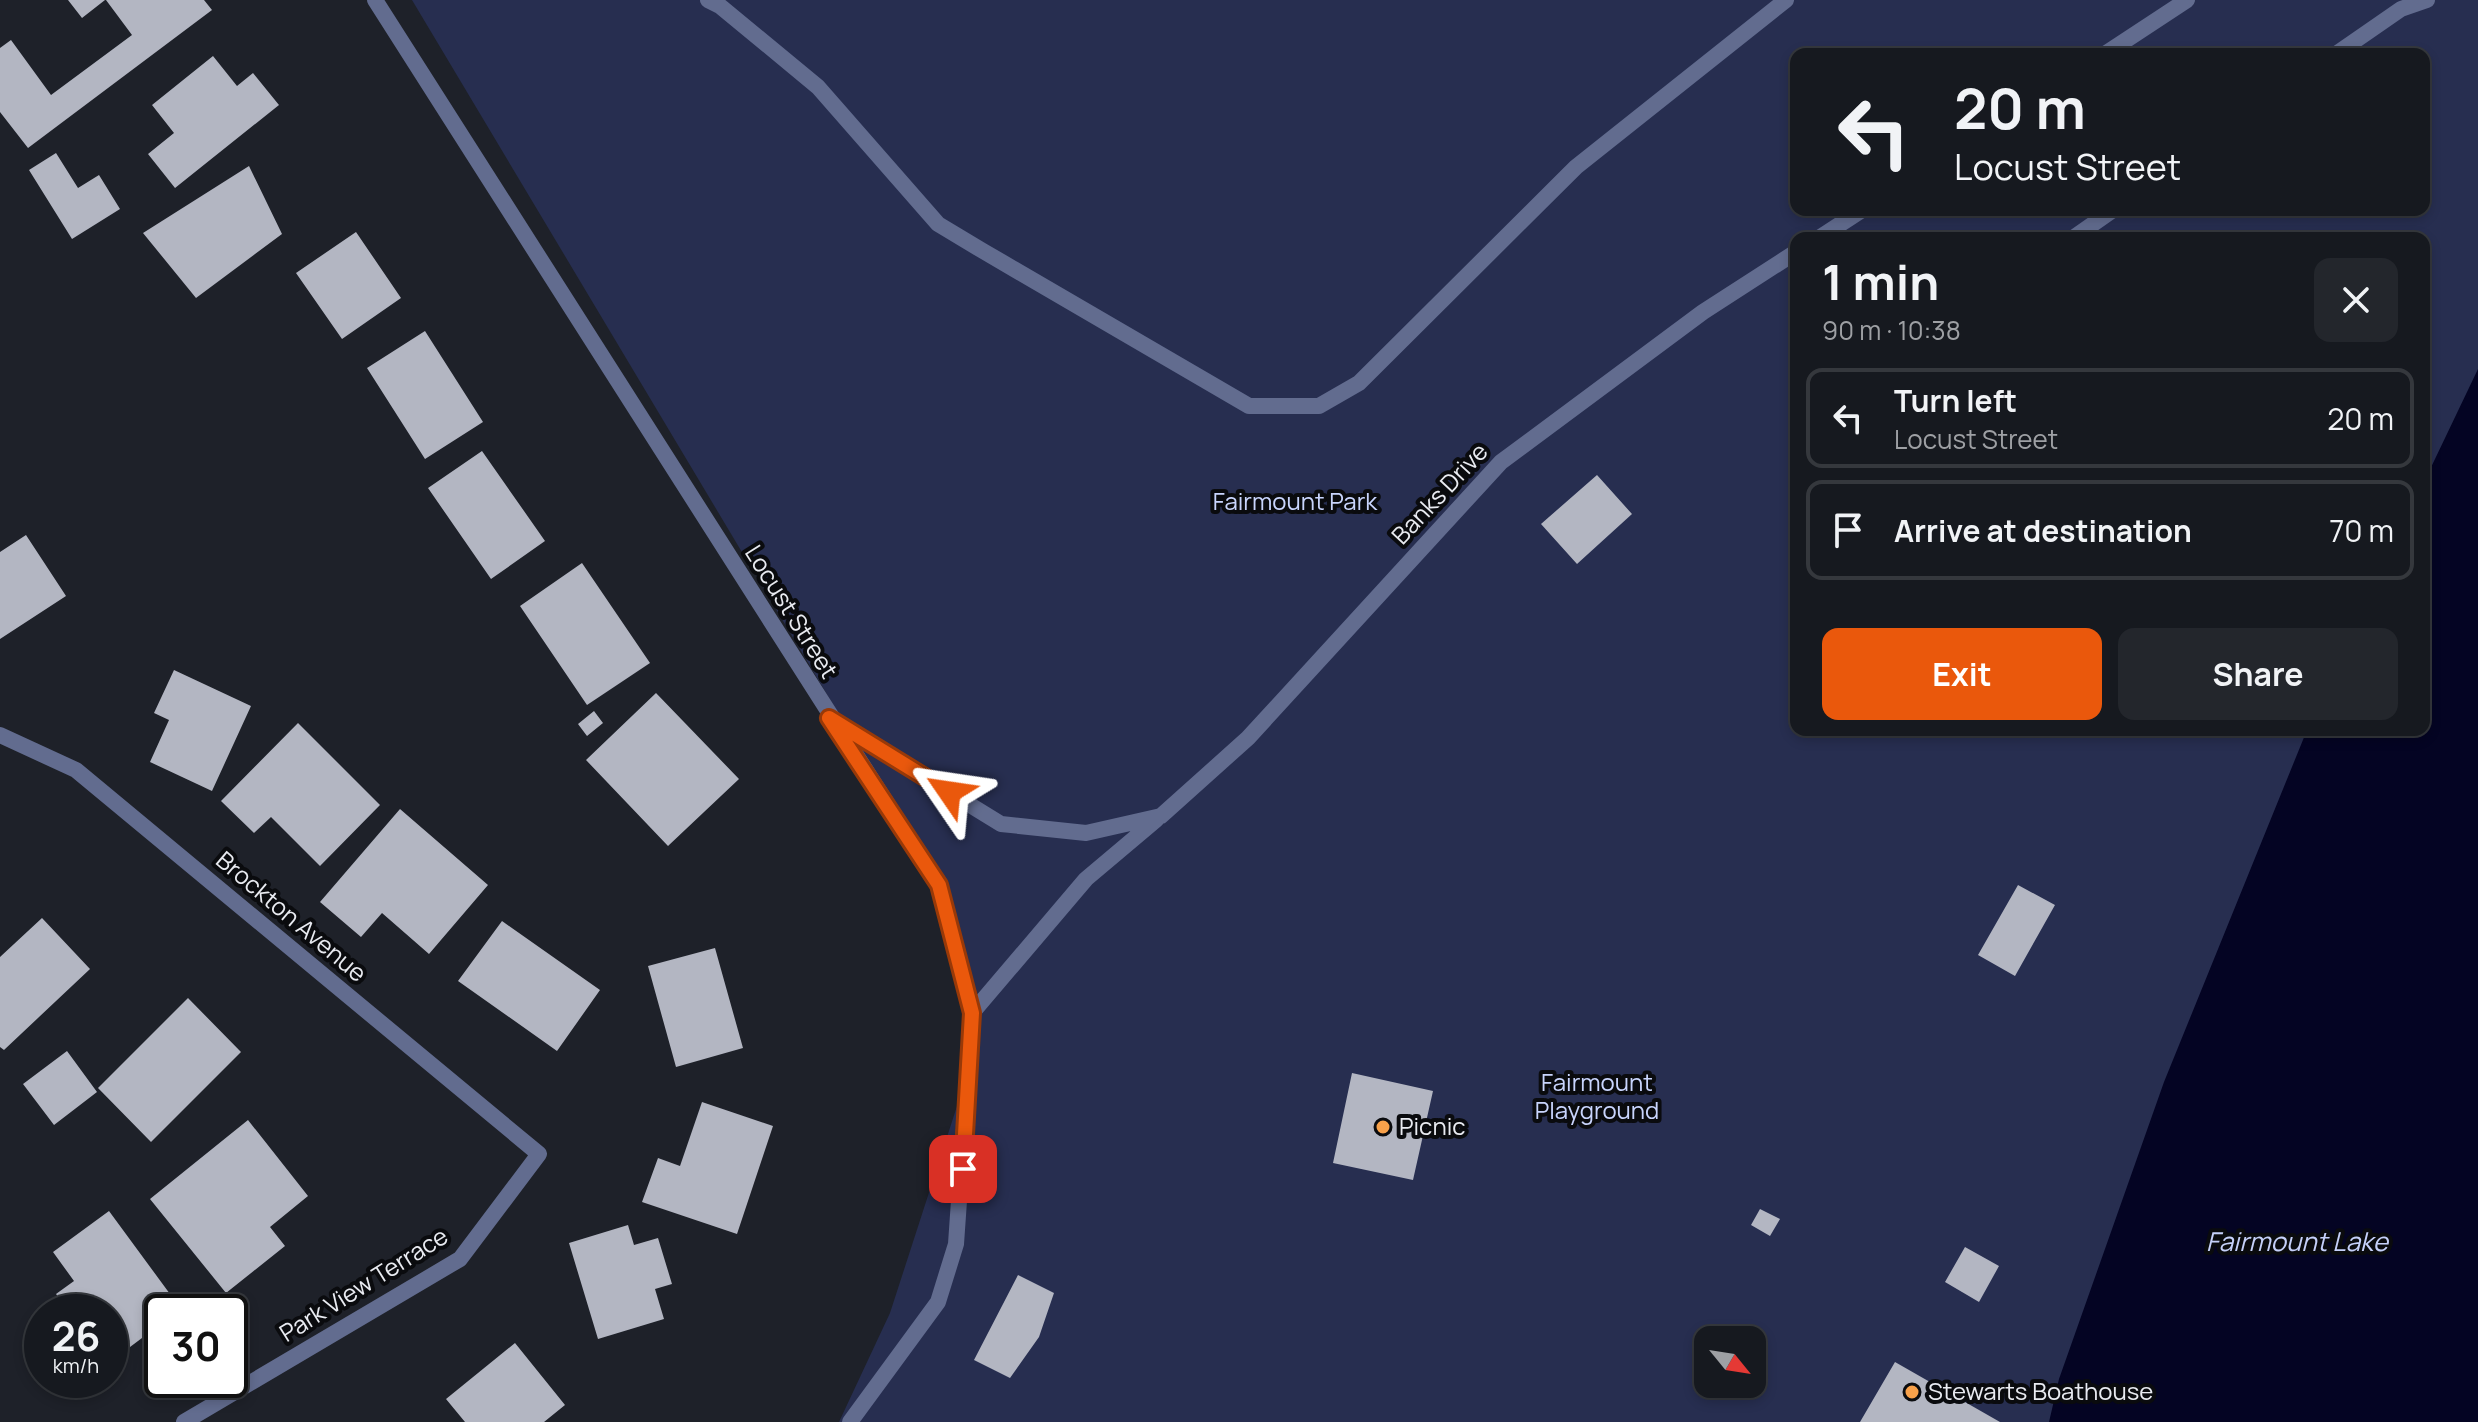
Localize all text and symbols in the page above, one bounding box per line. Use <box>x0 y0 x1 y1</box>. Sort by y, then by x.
text: 20 m <box>1954 69 2086 146</box>
icon: left <box>1822 80 1926 184</box>
text: Locust Street <box>1954 142 2181 191</box>
text: 1 min <box>1822 249 1939 314</box>
button: close <box>2314 258 2398 342</box>
text: 90 m · 10:38 <box>1822 312 1961 348</box>
text: Turn left <box>1894 380 2017 421</box>
icon: left <box>1826 396 1870 440</box>
text: 20 m <box>2327 398 2394 439</box>
text: Locust Street <box>1894 421 2058 457</box>
street label: Banks Drive <box>1383 435 1494 551</box>
park label: Fairmount Park <box>1213 484 1378 517</box>
icon: arrive <box>1826 508 1870 552</box>
text: Arrive at destination <box>1894 510 2192 551</box>
text: 70 m <box>2329 510 2394 551</box>
street label: Locust Street <box>738 538 846 684</box>
button: Exit <box>1822 628 2102 720</box>
button: Share <box>2118 628 2398 720</box>
position arrow <box>907 750 991 834</box>
street label: Brockton Avenue <box>210 843 374 989</box>
park label: Fairmount Playground <box>1535 1065 1659 1126</box>
place label: Picnic <box>1399 1109 1466 1142</box>
marker: Picnic <box>1374 1118 1392 1136</box>
pin <box>929 1135 997 1203</box>
icon: arrive <box>941 1147 985 1191</box>
street label: Park View Terrace <box>273 1219 454 1349</box>
water label: Fairmount Lake <box>2206 1223 2390 1259</box>
speed limit sign: 30 <box>144 1294 248 1398</box>
text: 26 <box>52 1308 100 1363</box>
north arrow <box>1694 1326 1766 1398</box>
map controls <box>1694 1326 1766 1398</box>
text: km/h <box>53 1352 99 1379</box>
place label: Stewarts Boathouse <box>1928 1374 2153 1407</box>
marker: Stewarts Boathouse <box>1903 1383 1921 1401</box>

